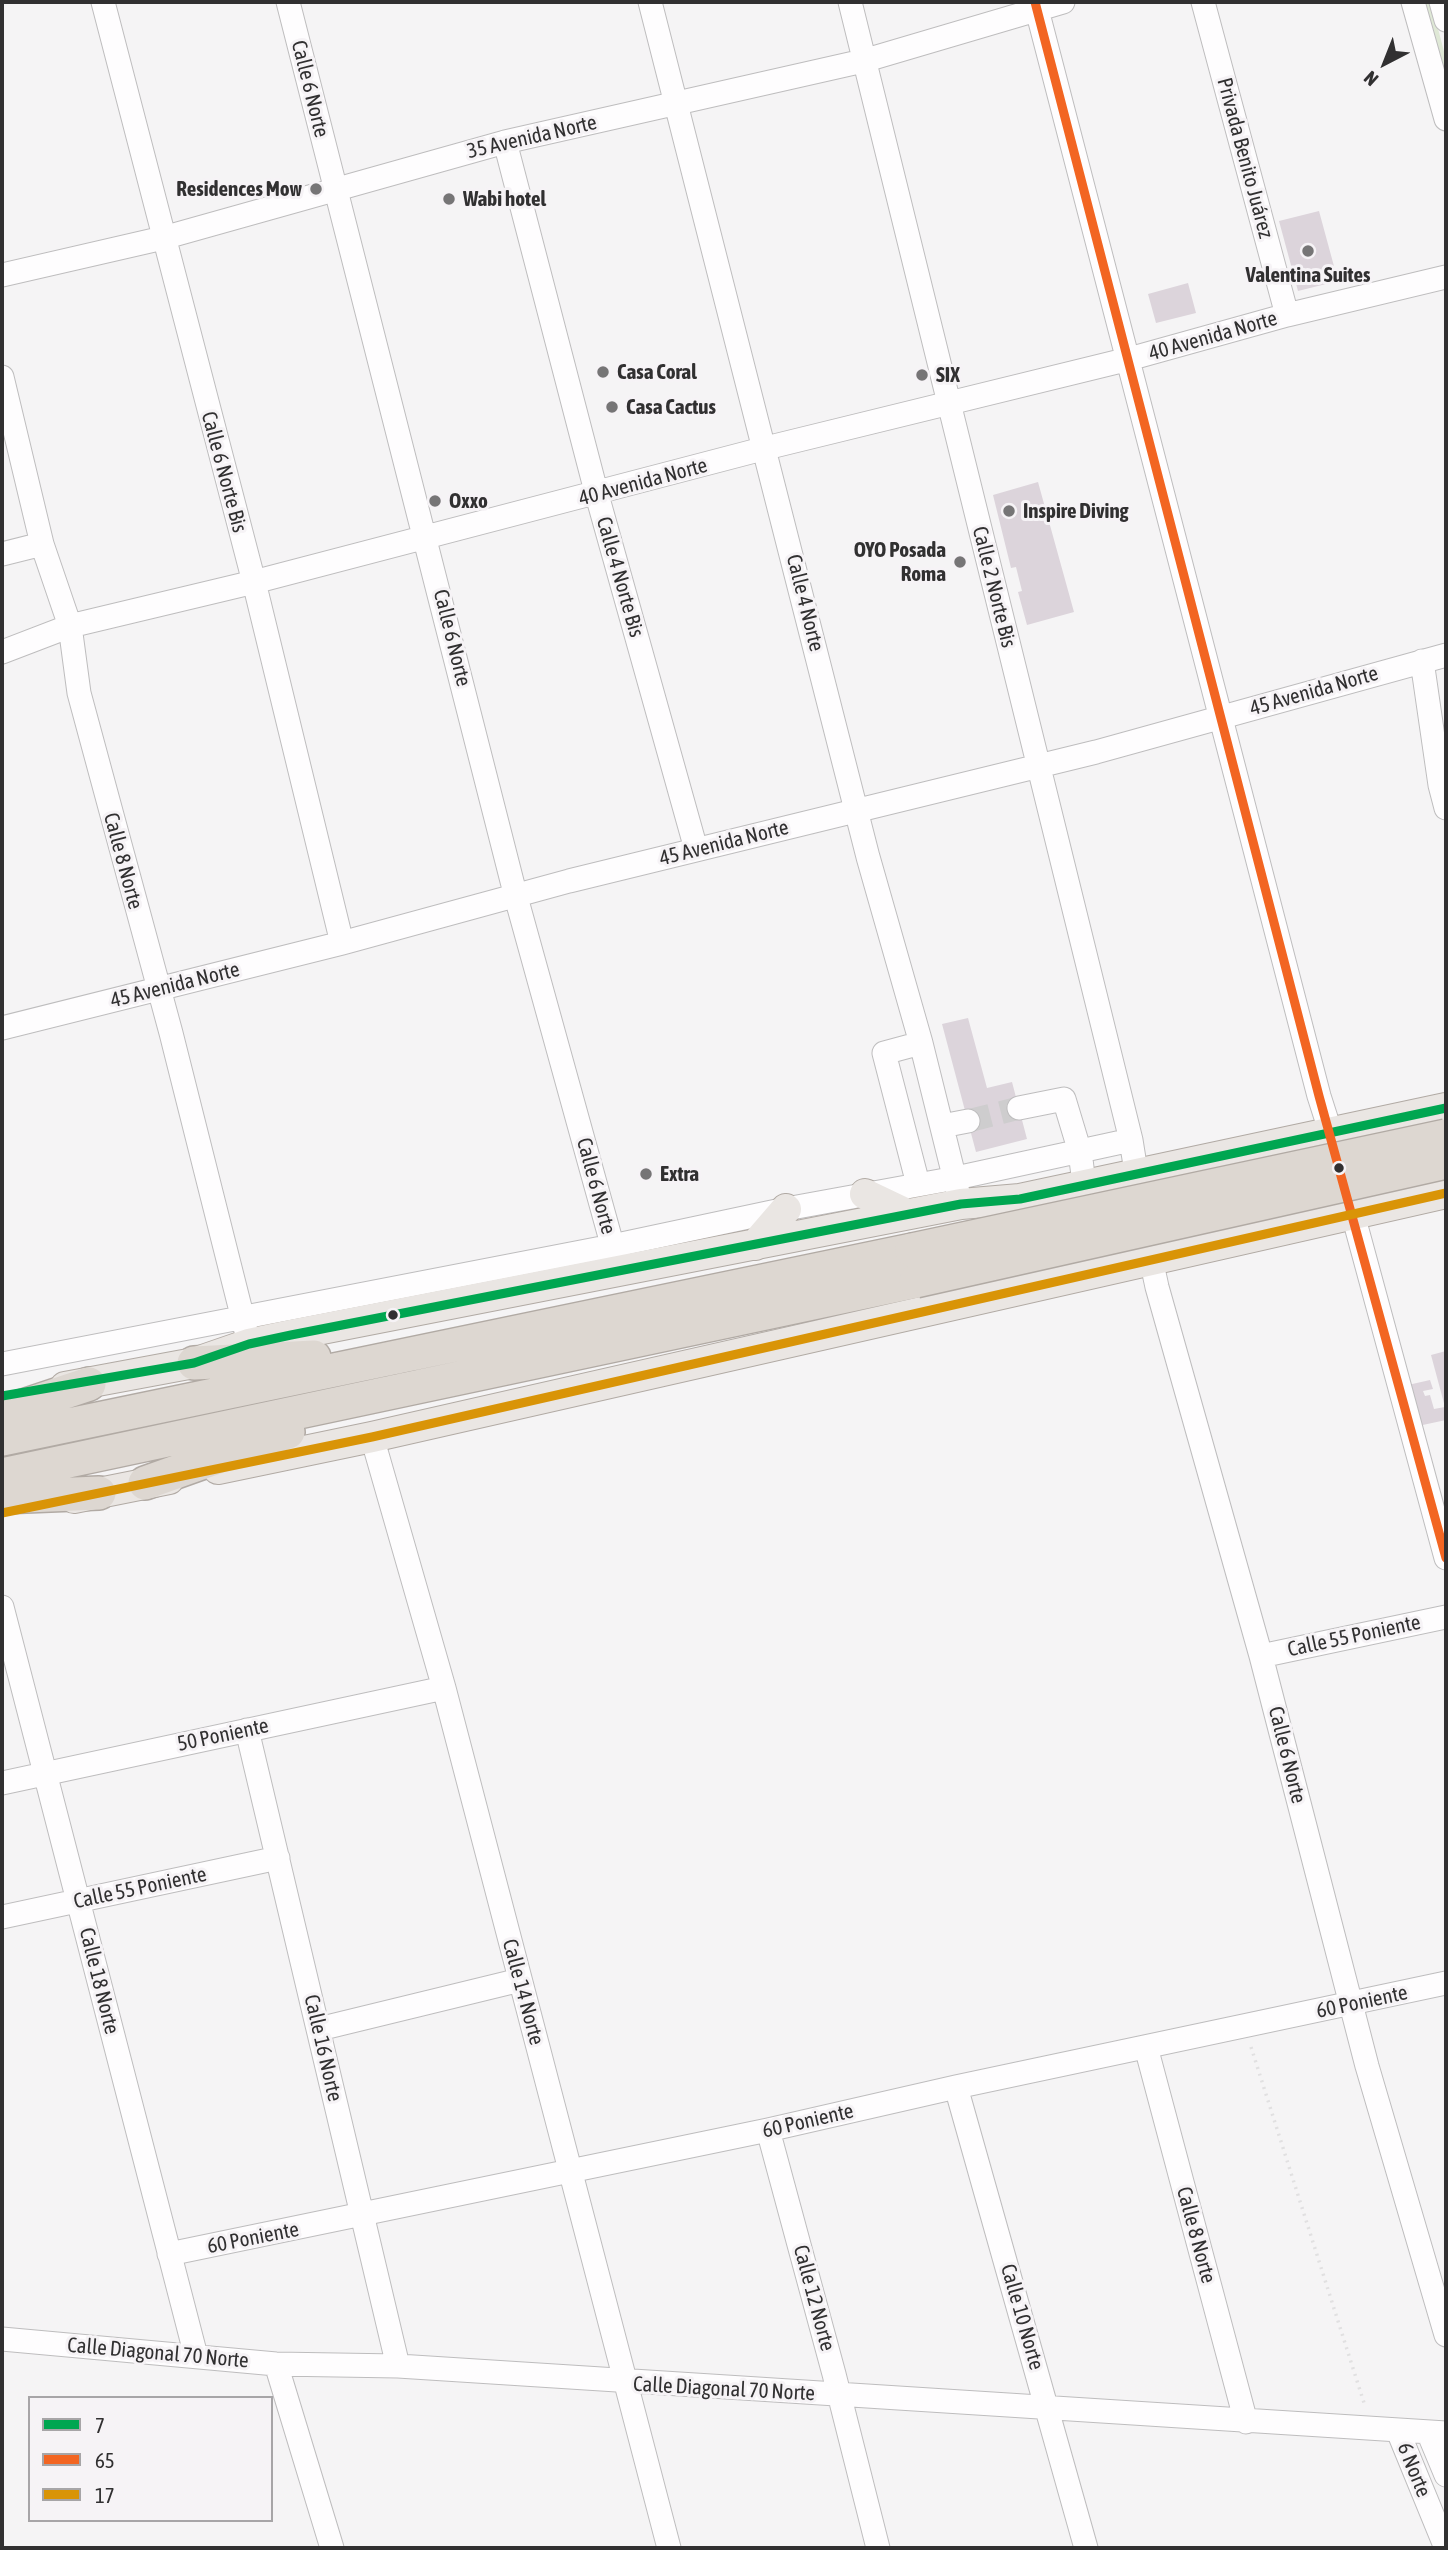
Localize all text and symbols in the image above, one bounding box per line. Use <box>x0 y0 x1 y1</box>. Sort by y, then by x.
north arrow <box>1350 28 1420 98</box>
street label: Calle 6 Norte <box>286 38 334 140</box>
text: N <box>1359 67 1382 91</box>
street label: Privada Benito Juárez <box>1211 75 1279 241</box>
street label: 35 Avenida Norte <box>465 110 599 164</box>
place label: Residences Mow <box>176 176 302 202</box>
marker: Residences Mow <box>308 181 324 197</box>
place label: Wabi hotel <box>463 186 546 212</box>
marker: Wabi hotel <box>441 191 457 207</box>
marker: Valentina Suites <box>1300 243 1316 259</box>
place label: Valentina Suites <box>1246 262 1370 288</box>
street label: 40 Avenida Norte <box>1146 306 1280 366</box>
place label: Casa Coral <box>617 359 697 385</box>
place label: SIX <box>936 362 960 388</box>
marker: Casa Coral <box>595 364 611 380</box>
marker: SIX <box>914 367 930 383</box>
place label: Casa Cactus <box>626 394 716 420</box>
marker: Casa Cactus <box>604 399 620 415</box>
street label: Calle 6 Norte Bis <box>196 409 252 535</box>
street label: 40 Avenida Norte <box>576 453 710 511</box>
place label: Oxxo <box>449 488 488 514</box>
marker: Oxxo <box>427 493 443 509</box>
place label: Inspire Diving <box>1023 498 1129 524</box>
marker: Inspire Diving <box>1001 503 1017 519</box>
street label: Calle 4 Norte Bis <box>591 514 649 640</box>
street label: Calle 2 Norte Bis <box>967 524 1021 650</box>
place label: OYO Posada Roma <box>854 537 946 587</box>
street label: Calle 4 Norte <box>781 552 829 654</box>
marker: OYO Posada Roma <box>952 554 968 570</box>
street label: Calle 6 Norte <box>428 587 476 689</box>
street label: 45 Avenida Norte <box>1247 661 1381 721</box>
street label: Calle 8 Norte <box>98 810 148 912</box>
street label: 45 Avenida Norte <box>657 815 791 871</box>
street label: 45 Avenida Norte <box>108 957 242 1013</box>
street label: Calle 6 Norte <box>571 1135 621 1237</box>
place label: Extra <box>660 1161 699 1187</box>
unlabelled marker <box>1332 1161 1346 1175</box>
marker: Extra <box>638 1166 654 1182</box>
unlabelled marker <box>386 1308 400 1322</box>
street label: Calle 55 Poniente <box>1285 1610 1423 1662</box>
street label: Calle 6 Norte <box>1263 1704 1311 1806</box>
street label: 50 Poniente <box>175 1713 271 1757</box>
street label: Calle 55 Poniente <box>71 1862 209 1914</box>
street label: Calle 18 Norte <box>74 1925 124 2037</box>
street label: Calle 14 Norte <box>497 1936 549 2048</box>
street label: 60 Poniente <box>1314 1980 1410 2024</box>
street label: Calle 16 Norte <box>298 1992 348 2104</box>
street label: 60 Poniente <box>760 2098 856 2144</box>
street label: Calle 8 Norte <box>1171 2184 1221 2286</box>
street label: 60 Poniente <box>205 2217 301 2259</box>
street label: Calle 12 Norte <box>788 2242 840 2354</box>
street label: Calle 10 Norte <box>995 2261 1049 2373</box>
street label: Calle Diagonal 70 Norte <box>66 2333 250 2373</box>
street label: Calle Diagonal 70 Norte <box>632 2372 816 2406</box>
legend <box>28 2396 273 2522</box>
text: 7 <box>95 2413 105 2437</box>
street label: 6 Norte <box>1392 2439 1436 2501</box>
text: 65 <box>95 2448 115 2472</box>
text: 17 <box>95 2483 115 2507</box>

